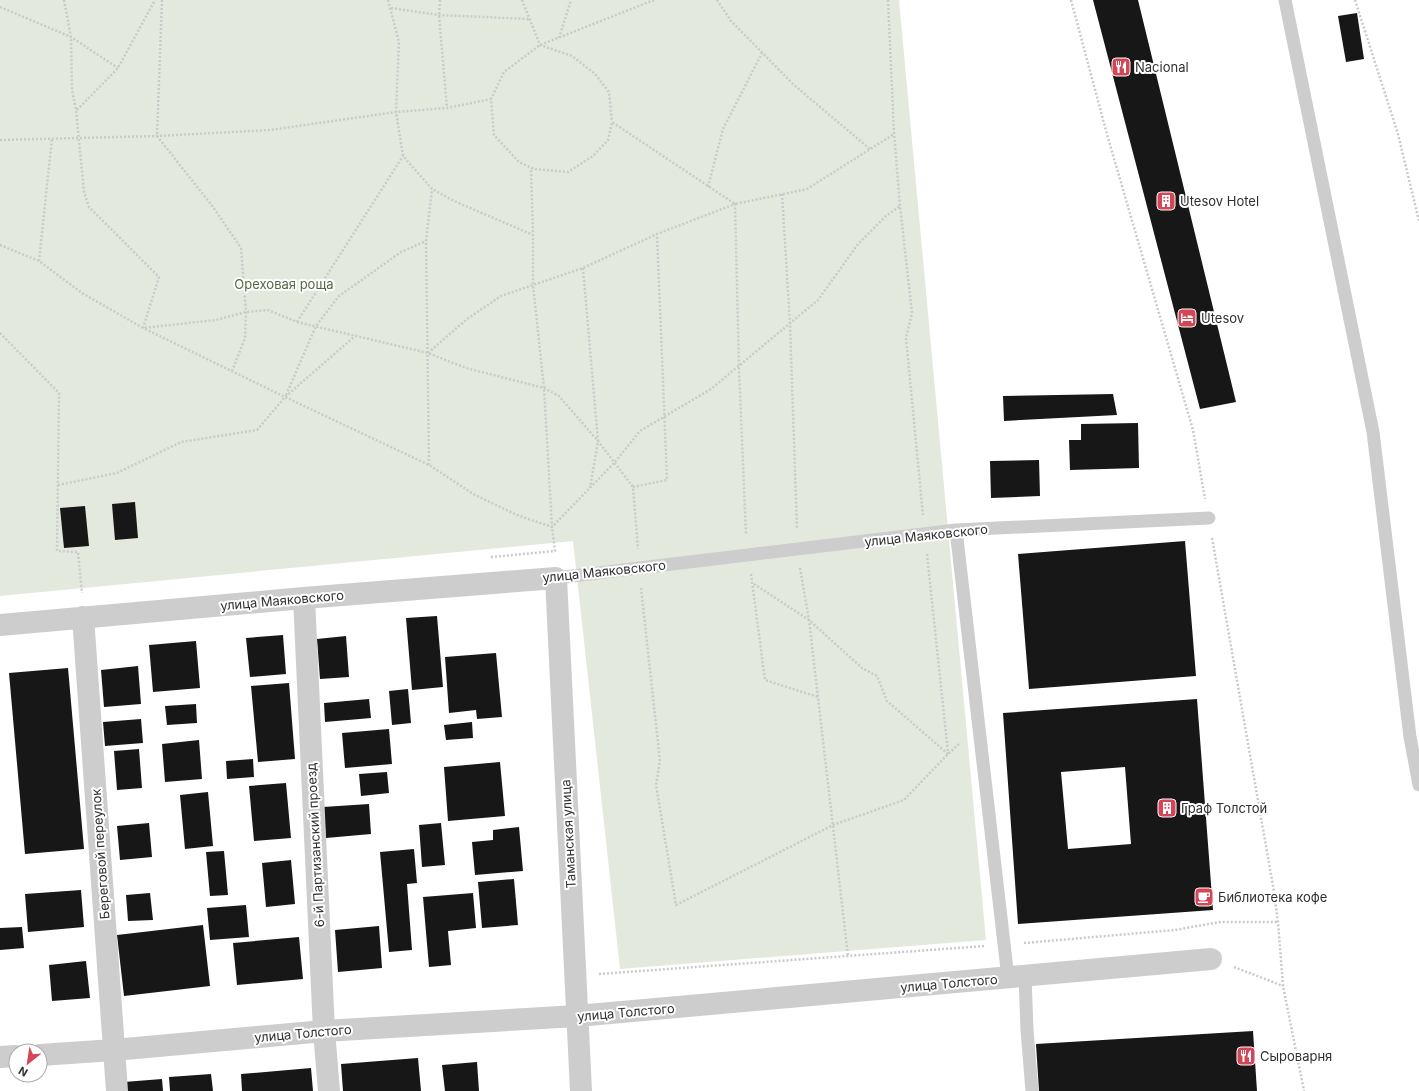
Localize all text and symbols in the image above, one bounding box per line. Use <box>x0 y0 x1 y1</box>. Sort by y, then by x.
restaurant icon: Nacional <box>1110 56 1132 78</box>
place label: Nacional <box>1135 59 1189 75</box>
building icon: Utesov Hotel <box>1155 190 1177 212</box>
place label: Utesov Hotel <box>1180 193 1259 209</box>
park label: Ореховая роща <box>234 276 334 292</box>
hotel icon: Utesov <box>1176 307 1198 329</box>
place label: Utesov <box>1201 310 1244 326</box>
street label: улица Маяковского <box>864 521 989 549</box>
street label: улица Маяковского <box>542 557 667 585</box>
street label: улица Маяковского <box>220 587 345 613</box>
street label: 6-й Партизанский проезд <box>303 762 327 928</box>
street label: Таманская улица <box>557 779 579 889</box>
street label: Береговой переулок <box>87 788 113 920</box>
building icon: Граф Толстой <box>1156 797 1178 819</box>
place label: Граф Толстой <box>1181 800 1267 816</box>
cafe icon: Библиотека кофе <box>1193 886 1215 908</box>
place label: Библиотека кофе <box>1218 889 1327 905</box>
street label: улица Толстого <box>900 971 998 995</box>
street label: улица Толстого <box>577 1000 675 1024</box>
street label: улица Толстого <box>254 1021 352 1045</box>
north arrow <box>8 1043 48 1083</box>
restaurant icon: Сыроварня <box>1235 1045 1257 1067</box>
place label: Сыроварня <box>1260 1048 1332 1064</box>
text: N <box>16 1064 30 1080</box>

